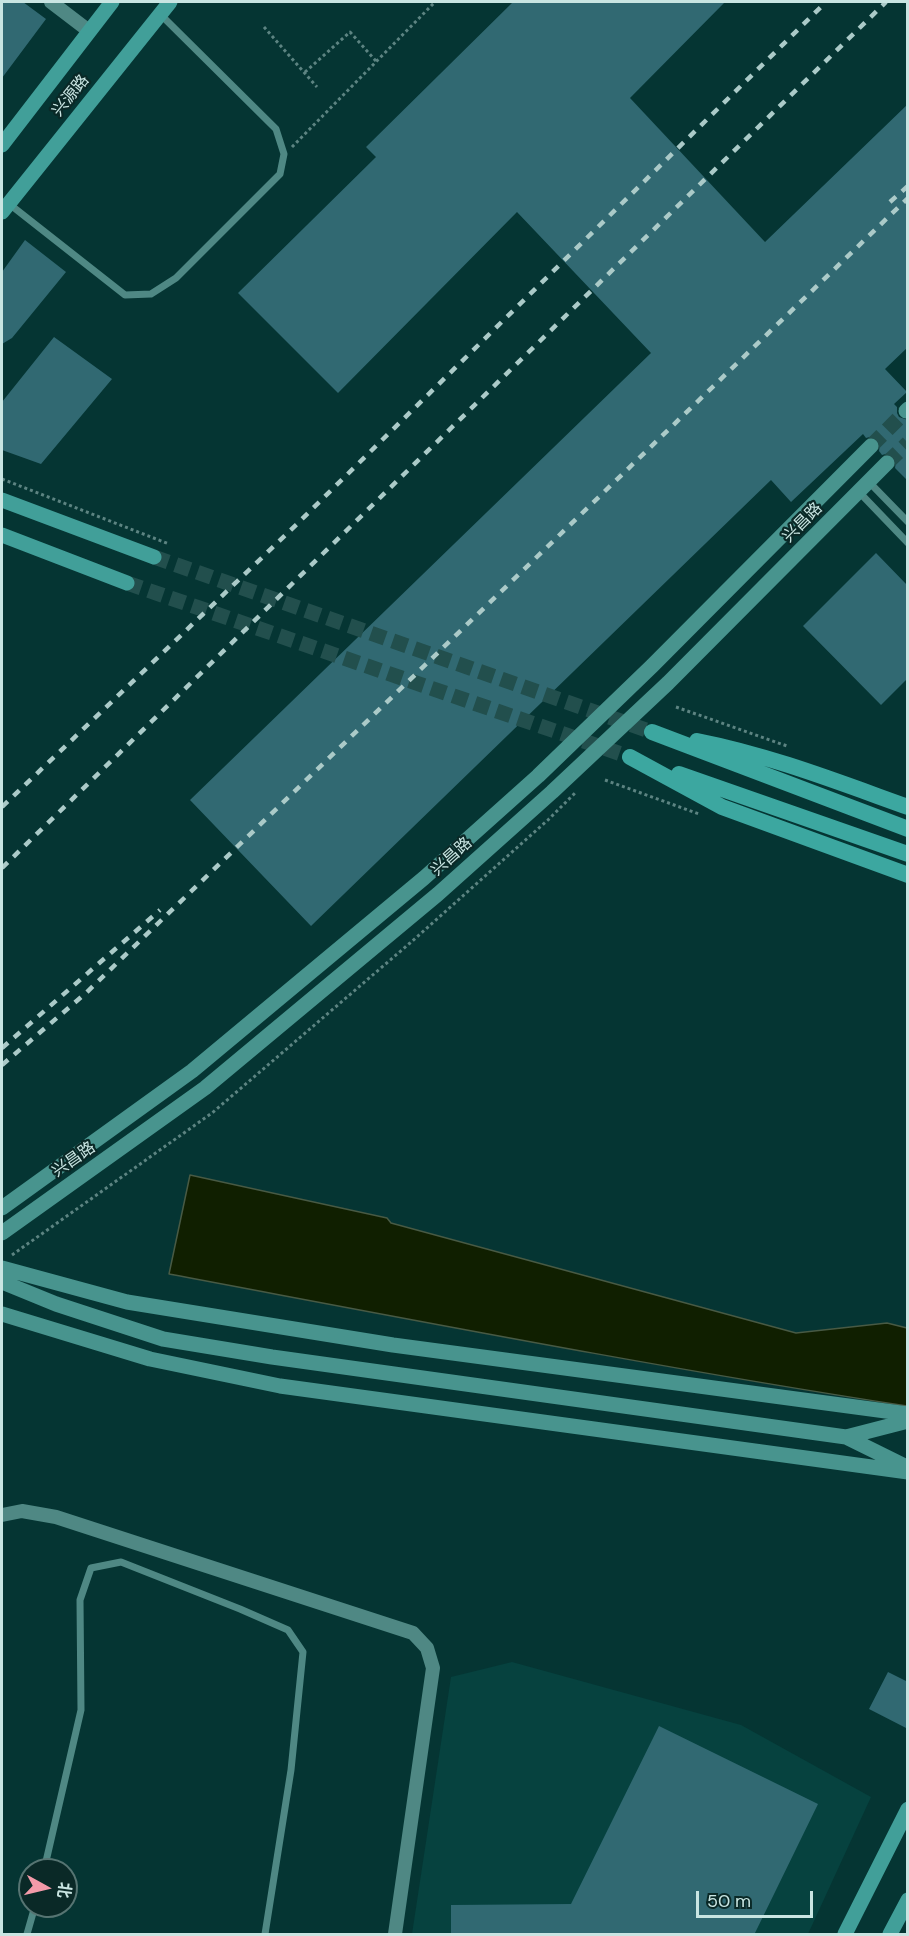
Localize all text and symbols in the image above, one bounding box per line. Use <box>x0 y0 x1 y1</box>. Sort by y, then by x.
street label: 兴源路 <box>48 71 94 121</box>
street label: 兴昌路 <box>779 499 827 547</box>
street label: 兴昌路 <box>428 834 476 880</box>
street label: 兴昌路 <box>49 1138 99 1182</box>
north arrow <box>18 1858 78 1918</box>
scale bar <box>699 1879 816 1917</box>
text: 北 <box>53 1881 76 1900</box>
text: 50 m <box>707 1889 751 1913</box>

